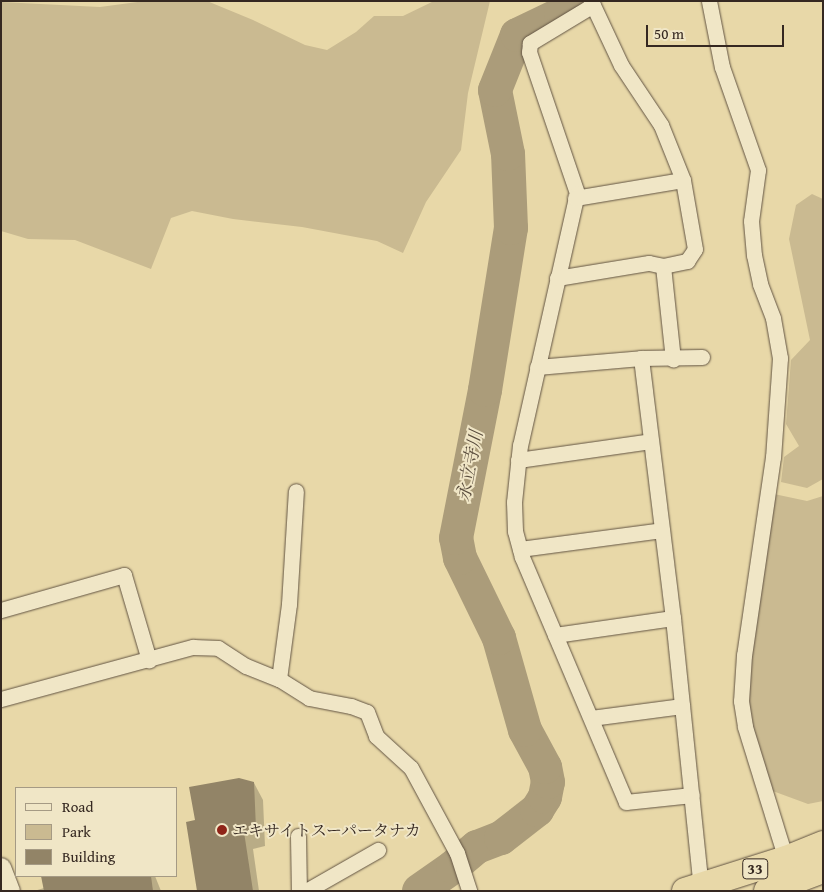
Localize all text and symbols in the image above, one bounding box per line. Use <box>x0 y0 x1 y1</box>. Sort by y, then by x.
scale bar <box>649 15 786 47</box>
text: 50 m <box>654 23 684 44</box>
water label: 永立寺川 <box>453 429 487 503</box>
legend <box>15 787 178 877</box>
text: Road <box>62 796 93 817</box>
place label: エキサイトスーパータナカ <box>232 820 423 840</box>
text: Park <box>62 821 91 842</box>
marker: エキサイトスーパータナカ <box>216 824 228 836</box>
text: Building <box>62 846 115 867</box>
road number: 33 <box>741 856 769 882</box>

